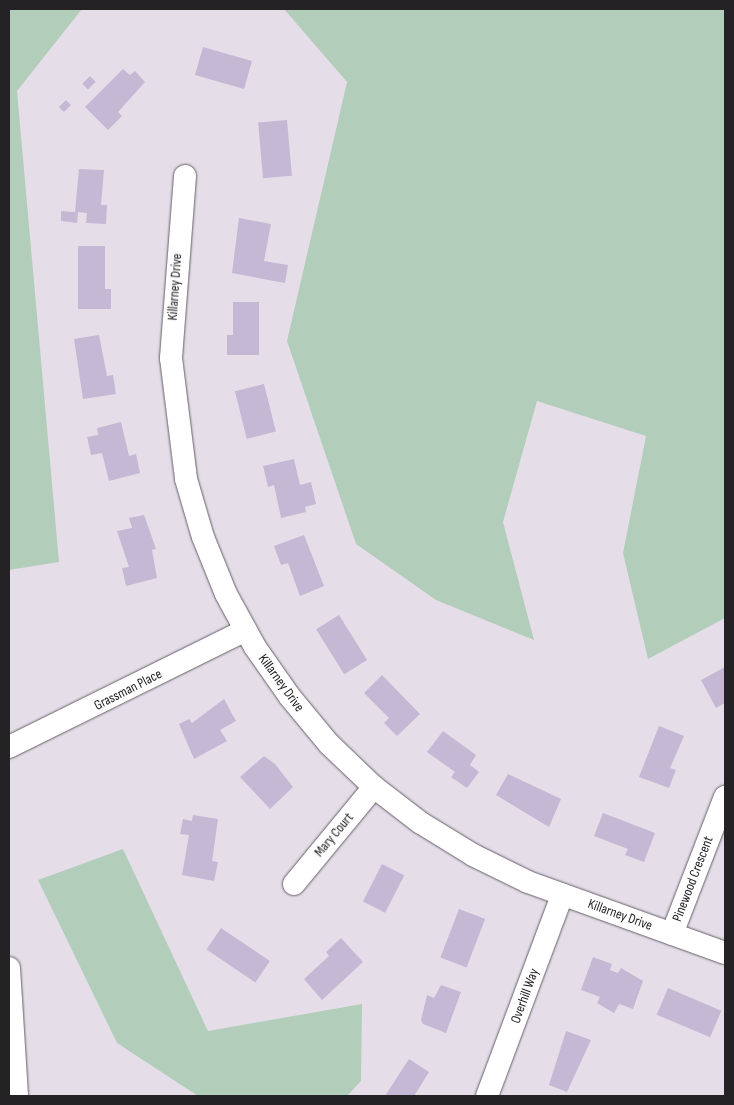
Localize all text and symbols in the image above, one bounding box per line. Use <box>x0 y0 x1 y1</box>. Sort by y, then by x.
street label: Killarney Drive <box>164 253 186 321</box>
street label: Killarney Drive <box>254 651 308 715</box>
street label: Grassman Place <box>91 666 165 714</box>
street label: Mary Court <box>311 810 357 860</box>
street label: Pinewood Crescent <box>669 834 717 924</box>
street label: Killarney Drive <box>586 896 654 934</box>
street label: Overhill Way <box>507 966 543 1026</box>

